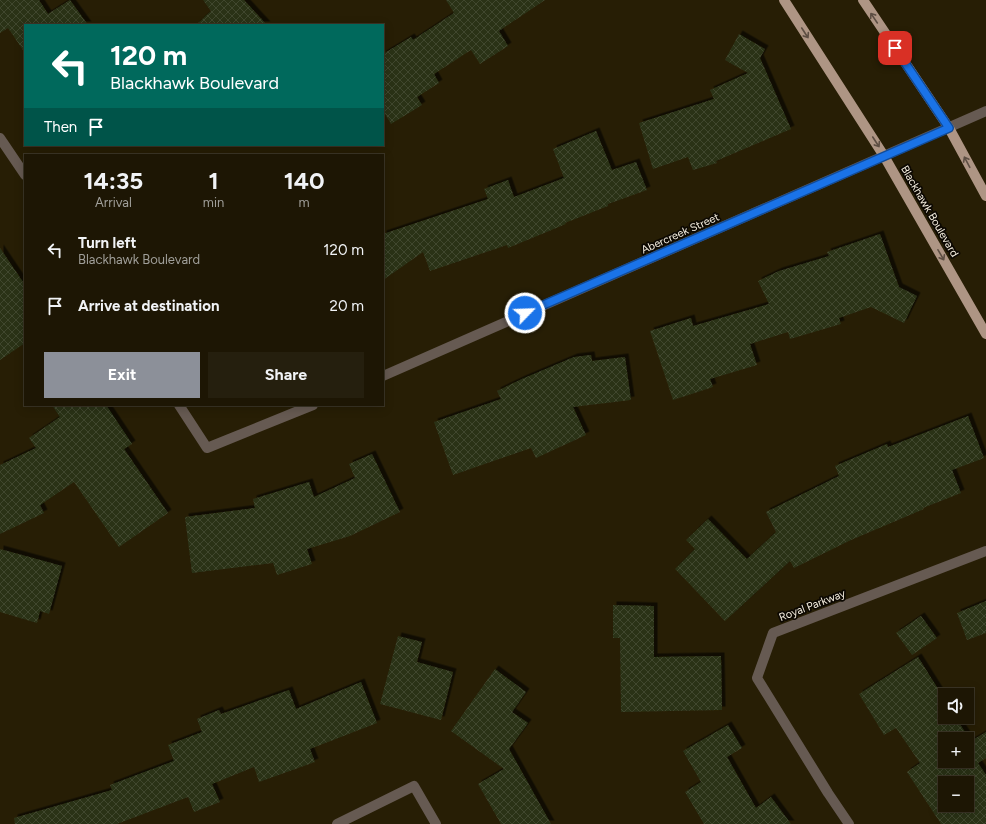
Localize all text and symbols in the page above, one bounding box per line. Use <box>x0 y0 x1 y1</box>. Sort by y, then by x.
one-way arrow <box>870 12 879 23</box>
one-way arrow <box>801 27 809 38</box>
pin <box>878 31 912 65</box>
icon: arrive <box>884 37 906 59</box>
text: 120 m <box>110 38 187 72</box>
icon: left <box>44 40 96 92</box>
text: Blackhawk Boulevard <box>110 72 279 94</box>
icon: arrive <box>85 116 107 138</box>
text: Then <box>44 118 77 136</box>
one-way arrow <box>872 136 880 148</box>
one-way arrow <box>963 156 971 168</box>
street label: Blackhawk Boulevard <box>898 163 961 259</box>
text: 14:35 <box>83 166 143 195</box>
text: 1 <box>208 166 219 195</box>
text: 140 <box>284 166 325 195</box>
text: Arrival <box>95 195 132 210</box>
text: min <box>203 195 224 210</box>
text: m <box>299 195 310 210</box>
street label: Abercreek Street <box>639 210 721 257</box>
text: Turn left <box>78 234 136 252</box>
icon: left <box>44 239 66 261</box>
text: 120 m <box>323 241 364 259</box>
one-way arrow <box>937 248 945 260</box>
text: Blackhawk Boulevard <box>78 252 200 267</box>
position arrow <box>504 292 546 334</box>
icon: arrive <box>44 295 66 317</box>
text: Arrive at destination <box>78 297 219 315</box>
text: 20 m <box>330 297 364 315</box>
button: Exit <box>44 352 200 398</box>
button: Share <box>208 352 364 398</box>
street label: Royal Parkway <box>777 587 847 624</box>
map controls <box>938 688 974 812</box>
button: sound <box>938 688 974 724</box>
button: + <box>938 732 974 768</box>
button: − <box>938 776 974 812</box>

